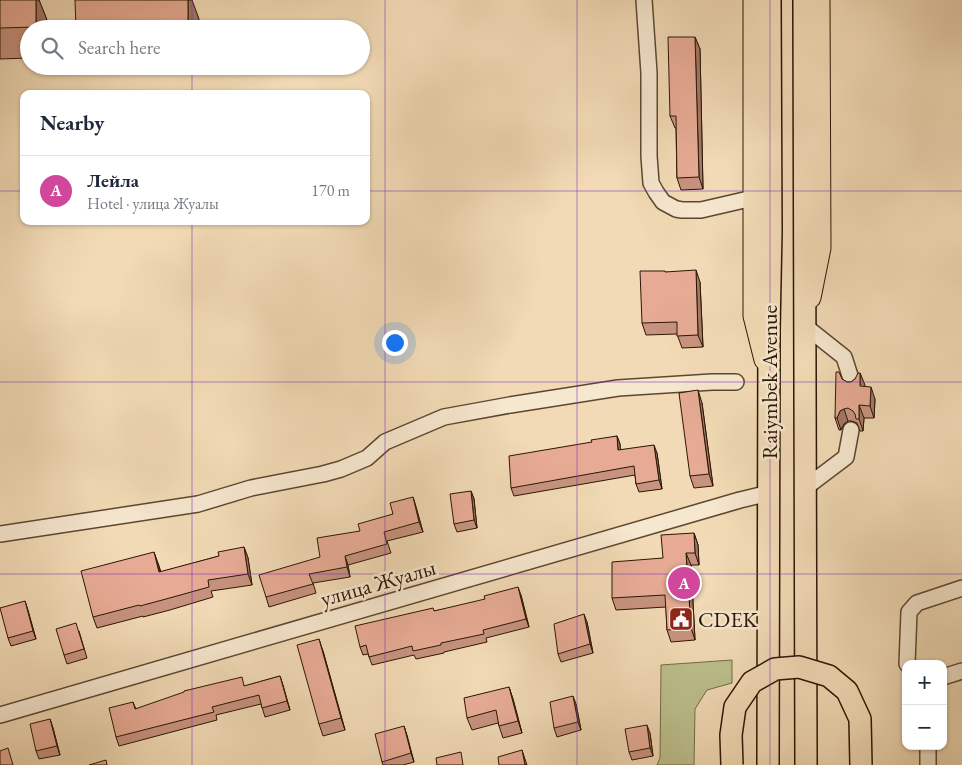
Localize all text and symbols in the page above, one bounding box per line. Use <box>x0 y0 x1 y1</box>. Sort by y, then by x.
search box <box>20 20 370 75</box>
icon: search <box>38 34 66 62</box>
text: Search here <box>78 35 160 60</box>
text: Nearby <box>40 109 104 136</box>
text: Лейла <box>87 168 139 193</box>
text: A <box>50 180 62 201</box>
text: 170 m <box>311 180 350 201</box>
text: Hotel · улица Жуалы <box>87 193 219 214</box>
street label: Raiymbek Avenue <box>755 304 784 459</box>
your location <box>382 330 408 356</box>
street label: улица Жуалы <box>317 553 439 613</box>
pin: A <box>668 564 700 602</box>
place label: CDEK <box>698 605 759 634</box>
public building icon: CDEK <box>668 606 694 632</box>
map controls <box>902 660 947 750</box>
button: + <box>902 660 947 705</box>
button: − <box>902 705 947 750</box>

